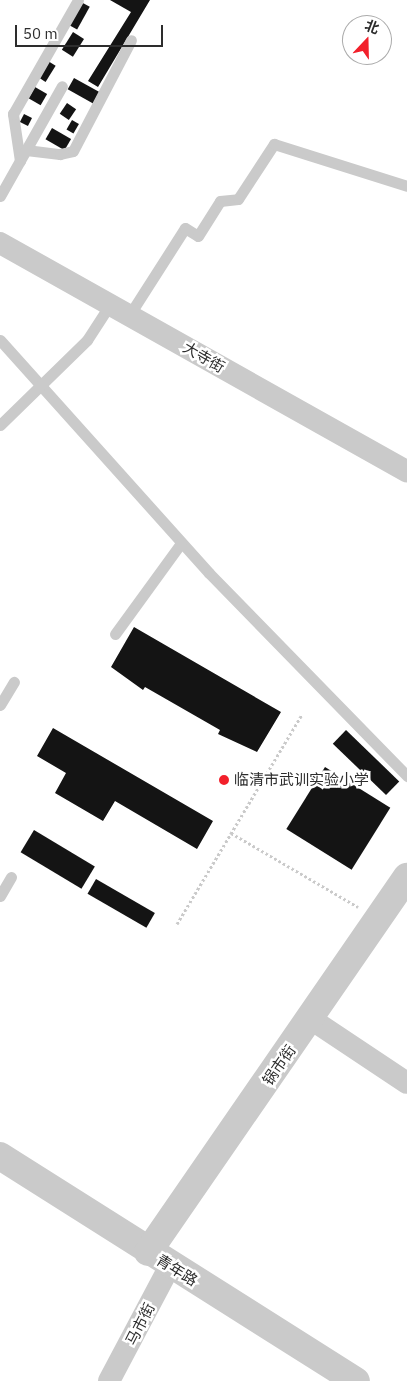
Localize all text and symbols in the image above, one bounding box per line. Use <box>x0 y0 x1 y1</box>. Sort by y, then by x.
scale bar <box>18 15 165 47</box>
north arrow <box>342 15 392 65</box>
text: 北 <box>362 16 382 38</box>
text: 50 m <box>23 24 58 43</box>
street label: 大寺街 <box>180 338 228 376</box>
place label: 临清市武训实验小学 <box>234 771 369 789</box>
marker: 临清市武训实验小学 <box>218 774 230 786</box>
street label: 锅市街 <box>259 1041 299 1089</box>
street label: 青年路 <box>153 1250 201 1290</box>
street label: 马市街 <box>122 1300 158 1348</box>

